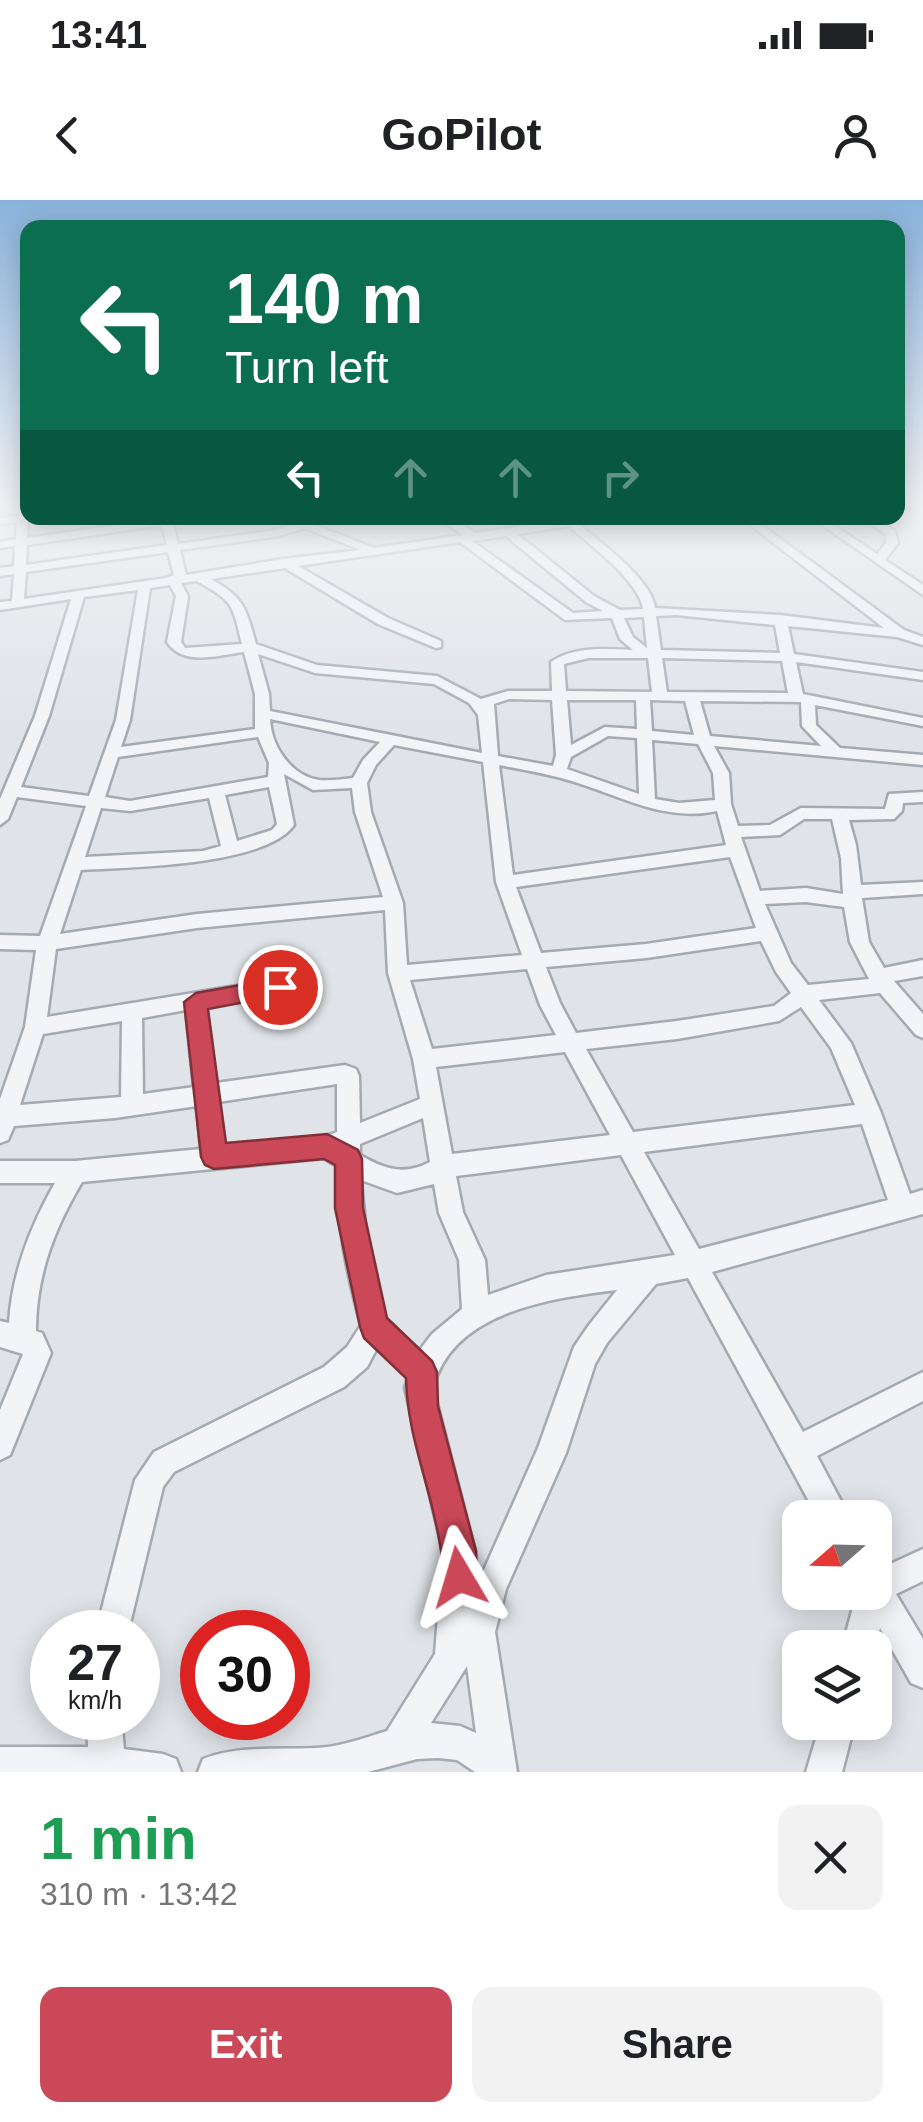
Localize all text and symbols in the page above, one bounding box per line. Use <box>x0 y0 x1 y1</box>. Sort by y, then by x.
text: 13:41 <box>50 14 147 56</box>
icon: back <box>40 108 95 163</box>
icon: person <box>828 108 883 163</box>
text: GoPilot <box>382 109 541 160</box>
icon: left <box>60 260 190 390</box>
text: 140 m <box>225 260 423 338</box>
text: Turn left <box>225 342 388 393</box>
icon: left <box>278 450 333 505</box>
icon: ahead <box>383 450 438 505</box>
icon: ahead <box>488 450 543 505</box>
icon: right <box>593 450 648 505</box>
pin <box>238 945 323 1030</box>
icon: arrive <box>253 960 308 1015</box>
north arrow <box>782 1500 892 1610</box>
map controls <box>782 1500 892 1740</box>
position arrow <box>407 1525 511 1629</box>
speed limit sign: 30 <box>180 1610 310 1740</box>
button: layers <box>782 1630 892 1740</box>
text: 27 <box>67 1635 123 1691</box>
text: km/h <box>68 1686 122 1714</box>
text: 1 min <box>40 1805 197 1872</box>
button: close <box>778 1805 883 1910</box>
text: 310 m · 13:42 <box>40 1876 237 1912</box>
button: Exit <box>40 1987 452 2102</box>
button: Share <box>472 1987 883 2102</box>

